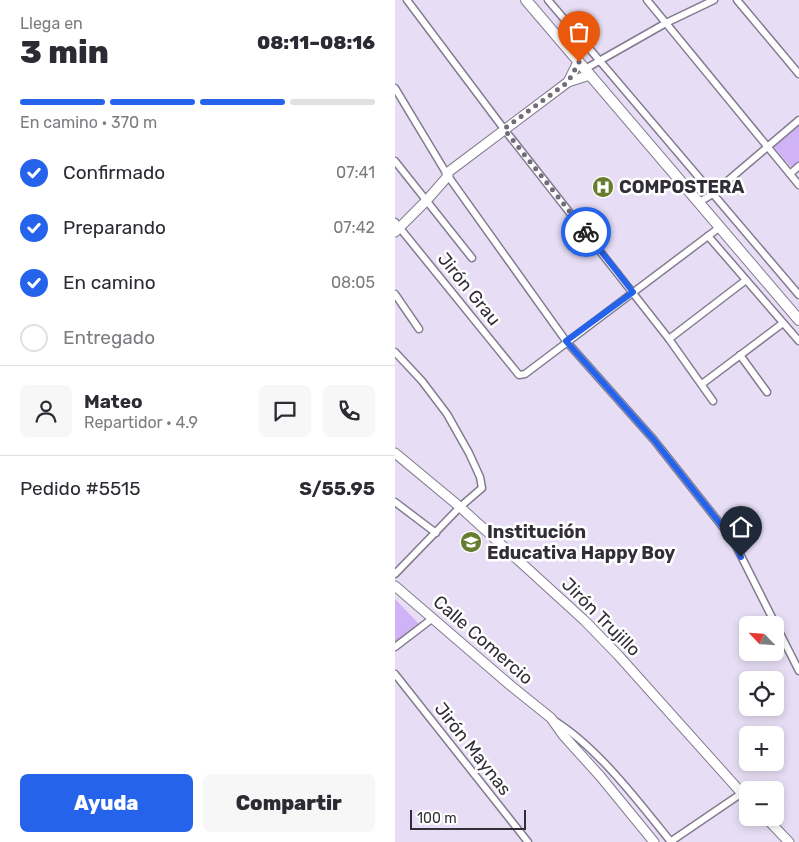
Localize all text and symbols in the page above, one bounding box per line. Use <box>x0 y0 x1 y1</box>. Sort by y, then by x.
pin <box>558 11 600 62</box>
text: Llega en <box>20 14 83 33</box>
icon: bag <box>565 18 593 46</box>
text: 08:11–08:16 <box>257 31 375 54</box>
text: 3 min <box>20 33 109 71</box>
text: En camino · 370 m <box>20 113 157 132</box>
icon: check <box>20 159 48 187</box>
text: Confirmado <box>63 161 165 184</box>
text: 07:41 <box>336 163 375 182</box>
hospital icon: COMPOSTERA <box>591 175 615 199</box>
place label: COMPOSTERA <box>619 176 744 198</box>
courier <box>561 207 611 257</box>
icon: check <box>20 214 48 242</box>
text: Preparando <box>63 216 166 239</box>
text: 07:42 <box>333 218 375 237</box>
icon: bike <box>572 218 600 246</box>
street label: Jirón Grau <box>433 248 505 330</box>
icon: check <box>20 269 48 297</box>
text: En camino <box>63 271 156 294</box>
text: 08:05 <box>331 273 375 292</box>
text: Entregado <box>63 326 155 349</box>
button: person <box>20 385 72 437</box>
button: chat <box>259 385 311 437</box>
button: phone <box>323 385 375 437</box>
text: Mateo <box>84 390 143 413</box>
text: Repartidor · 4.9 <box>84 413 198 432</box>
text: Pedido #5515 <box>20 477 140 500</box>
text: S/55.95 <box>299 477 375 500</box>
pin <box>720 506 762 557</box>
icon: home <box>727 513 755 541</box>
place label: Institución Educativa Happy Boy <box>487 521 676 564</box>
school or university icon: Institución Educativa Happy Boy <box>459 530 483 554</box>
street label: Jirón Trujillo <box>557 573 645 661</box>
street label: Calle Comercio <box>429 591 537 689</box>
north arrow <box>739 616 784 661</box>
map controls <box>739 616 784 826</box>
button: locate <box>739 671 784 716</box>
street label: Jirón Maynas <box>430 698 516 800</box>
button: + <box>739 726 784 771</box>
button: Ayuda <box>20 774 193 832</box>
button: Compartir <box>203 774 375 832</box>
button: − <box>739 781 784 826</box>
scale bar <box>410 807 526 830</box>
text: 100 m <box>417 810 457 827</box>

